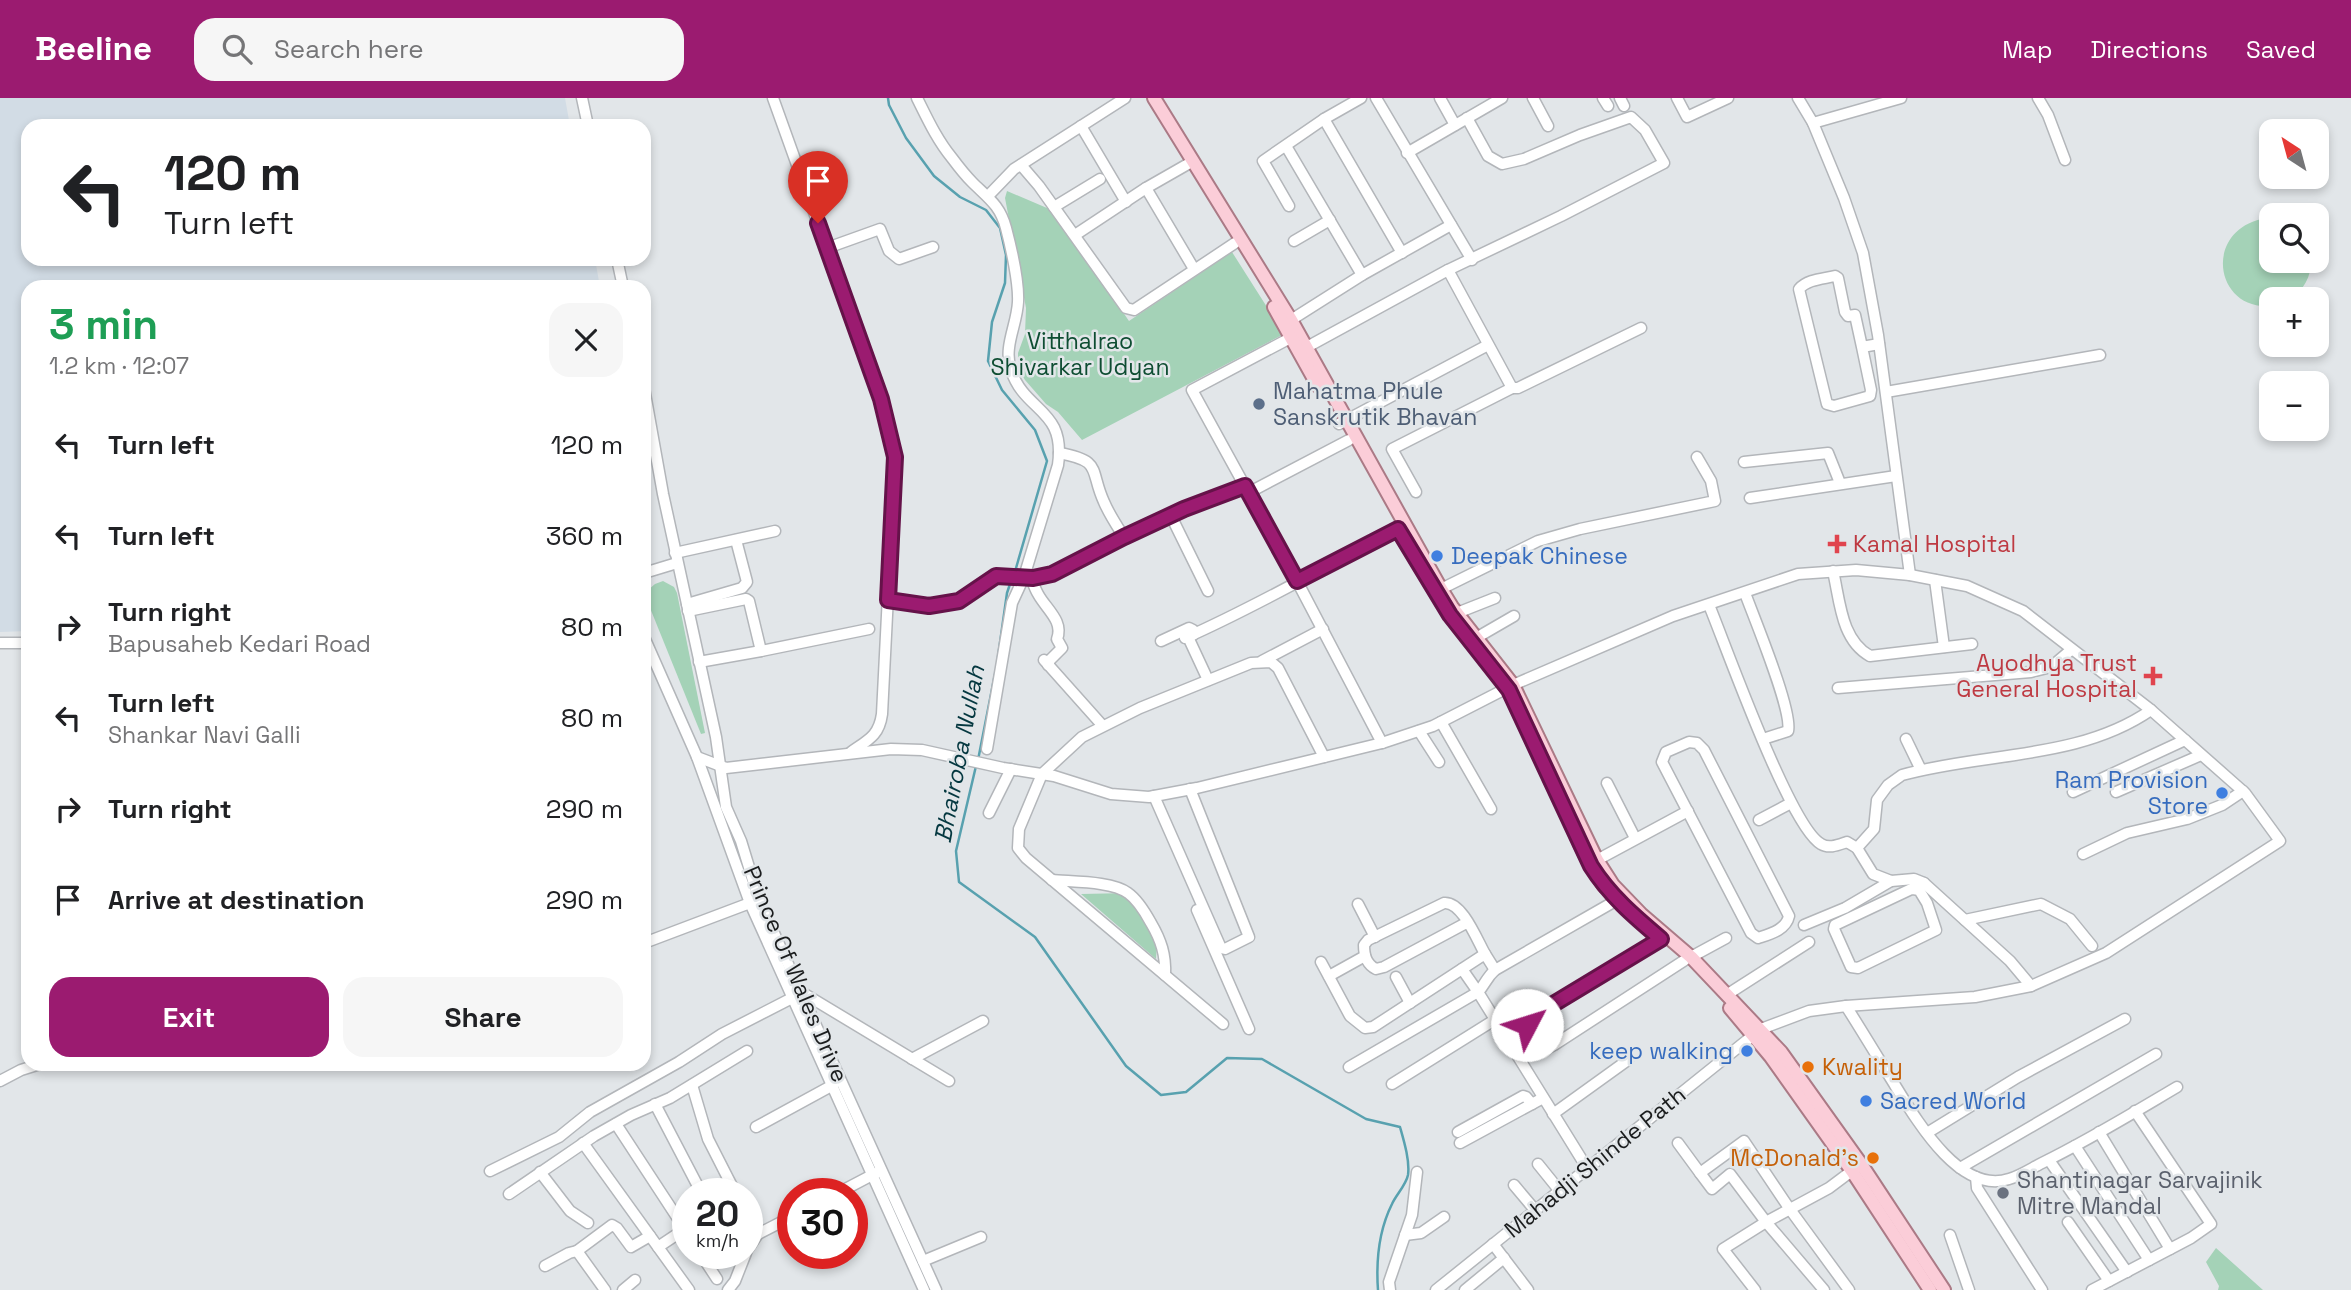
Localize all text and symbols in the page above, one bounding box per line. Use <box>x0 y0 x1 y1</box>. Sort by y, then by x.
search box <box>194 18 684 81</box>
text: Beeline <box>35 28 152 70</box>
icon: search <box>218 30 256 68</box>
text: Search here <box>274 32 424 66</box>
text: Map <box>2002 34 2052 65</box>
text: Directions <box>2090 34 2208 65</box>
text: Saved <box>2246 34 2316 65</box>
north arrow <box>2259 119 2329 189</box>
map controls <box>2259 119 2329 441</box>
text: 120 m <box>164 142 301 204</box>
icon: left <box>49 147 140 238</box>
pin <box>788 151 848 223</box>
icon: arrive <box>799 162 837 200</box>
text: Turn left <box>164 203 294 243</box>
button: search <box>2259 203 2329 273</box>
button: + <box>2259 287 2329 357</box>
text: 3 min <box>49 298 158 351</box>
button: close <box>549 303 623 377</box>
park label: Vitthalrao Shivarkar Udyan <box>990 326 1170 382</box>
text: 1.2 km · 12:07 <box>49 351 189 381</box>
button: − <box>2259 371 2329 441</box>
place label: Mahatma Phule Sanskrutik Bhavan <box>1273 376 1477 432</box>
marker: Mahatma Phule Sanskrutik Bhavan <box>1251 396 1267 412</box>
icon: left <box>49 426 87 464</box>
text: Turn left <box>108 428 215 462</box>
text: 120 m <box>551 428 623 462</box>
icon: left <box>49 517 87 555</box>
text: Turn left <box>108 519 215 553</box>
text: 360 m <box>546 519 623 553</box>
place label: Kamal Hospital <box>1853 529 2016 559</box>
marker: Kamal Hospital <box>1827 534 1847 554</box>
place label: Deepak Chinese <box>1451 541 1628 571</box>
marker: Deepak Chinese <box>1429 548 1445 564</box>
text: Turn right <box>108 595 232 629</box>
icon: right <box>49 608 87 646</box>
text: 80 m <box>561 610 623 644</box>
text: Bapusaheb Kedari Road <box>108 629 371 659</box>
place label: Ayodhya Trust General Hospital <box>1956 648 2137 704</box>
water label: Bhairoba Nullah <box>927 661 992 845</box>
marker: Ayodhya Trust General Hospital <box>2143 666 2163 686</box>
text: Turn left <box>108 686 215 720</box>
icon: left <box>49 699 87 737</box>
text: 80 m <box>561 701 623 735</box>
text: Shankar Navi Galli <box>108 720 301 750</box>
place label: Ram Provision Store <box>2055 765 2208 821</box>
marker: Ram Provision Store <box>2214 785 2230 801</box>
icon: right <box>49 790 87 828</box>
text: Turn right <box>108 792 232 826</box>
text: 290 m <box>546 792 623 826</box>
street label: Prince Of Wales Drive <box>737 861 855 1087</box>
icon: arrive <box>49 881 87 919</box>
text: Arrive at destination <box>108 883 365 917</box>
text: 290 m <box>546 883 623 917</box>
button: Exit <box>49 977 329 1057</box>
button: Share <box>343 977 623 1057</box>
position arrow <box>1490 988 1564 1062</box>
place label: keep walking <box>1589 1036 1733 1066</box>
marker: keep walking <box>1739 1043 1755 1059</box>
place label: Kwality <box>1822 1052 1903 1082</box>
marker: Kwality <box>1800 1059 1816 1075</box>
street label: Mahadji Shinde Path <box>1498 1079 1692 1245</box>
place label: Sacred World <box>1880 1086 2026 1116</box>
marker: Sacred World <box>1858 1093 1874 1109</box>
place label: McDonald's <box>1730 1143 1859 1173</box>
marker: McDonald's <box>1865 1150 1881 1166</box>
place label: Shantinagar Sarvajinik Mitre Mandal <box>2017 1165 2263 1221</box>
speed limit sign: 30 <box>777 1178 868 1269</box>
marker: Shantinagar Sarvajinik Mitre Mandal <box>1995 1185 2011 1201</box>
text: 20 <box>696 1192 739 1236</box>
text: km/h <box>696 1229 739 1252</box>

